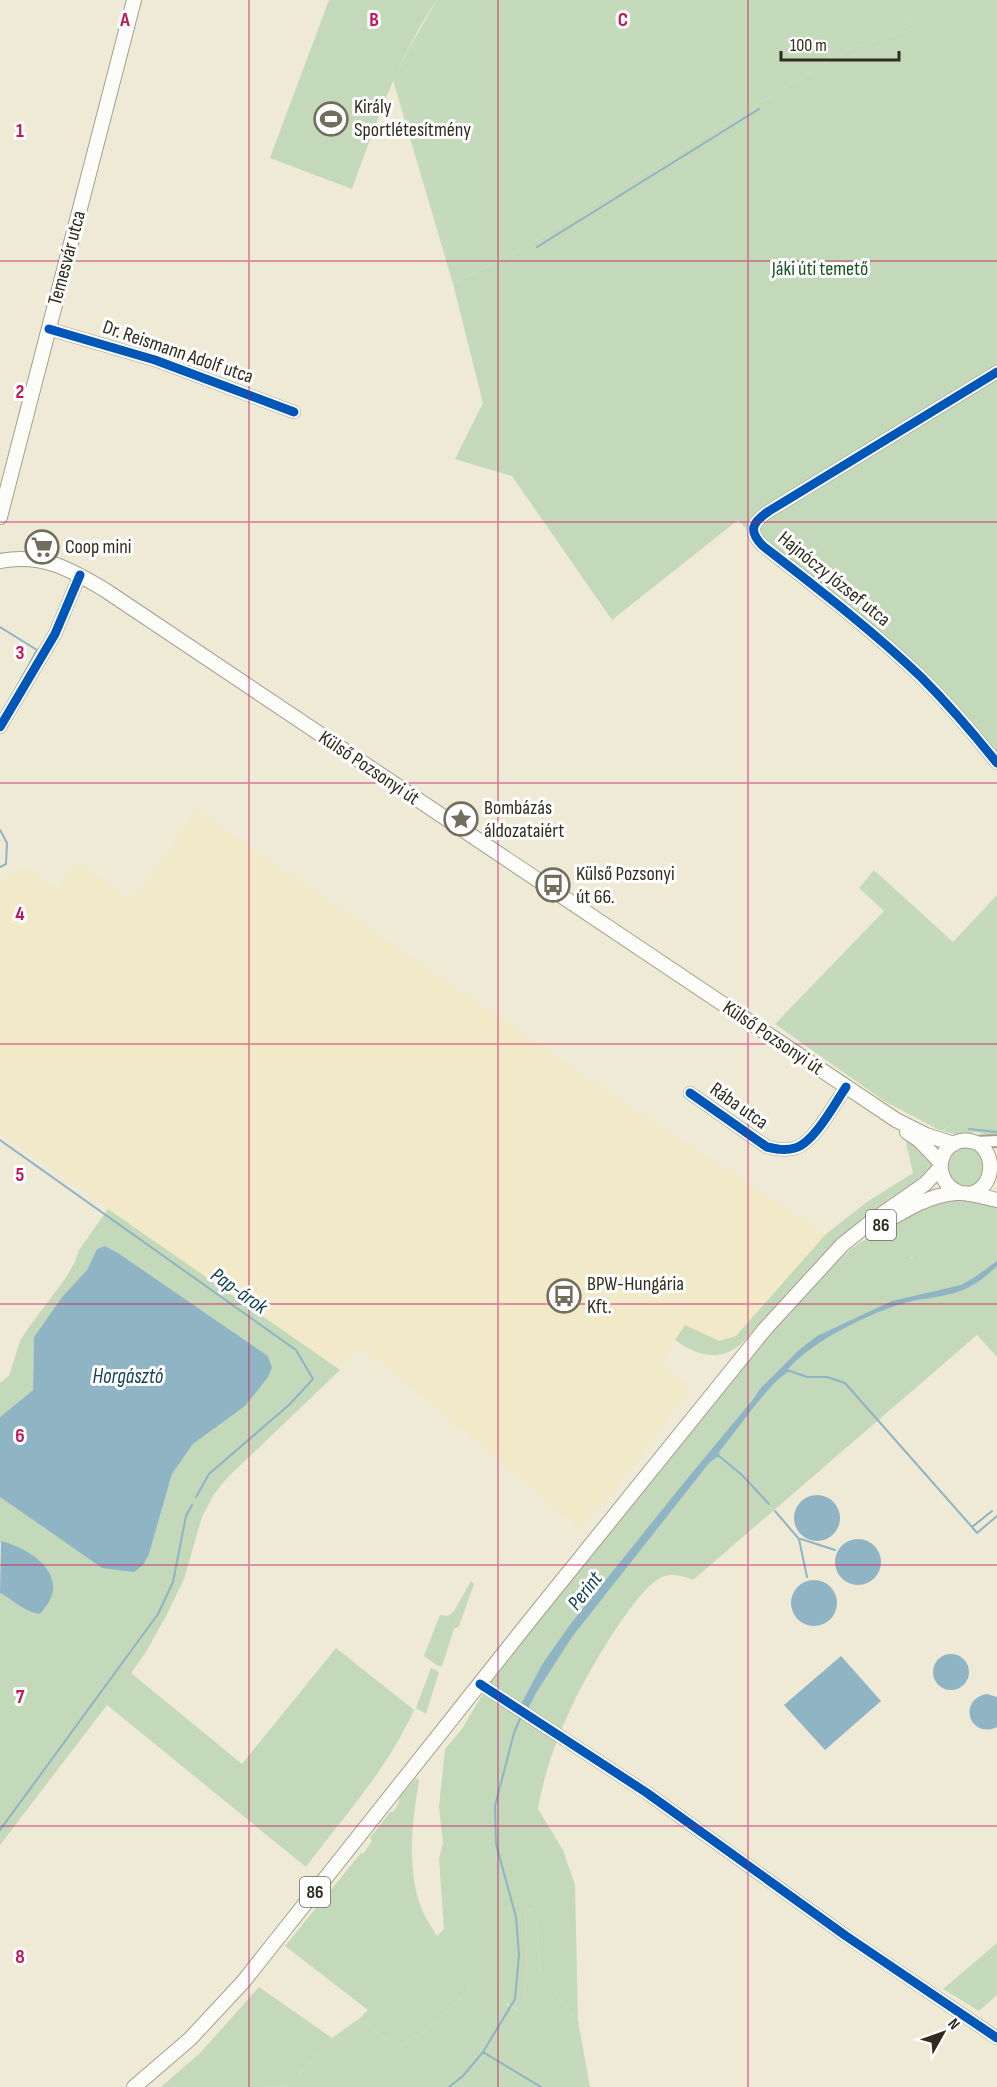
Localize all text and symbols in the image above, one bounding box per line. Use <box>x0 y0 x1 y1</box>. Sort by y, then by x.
text: A <box>119 8 130 32</box>
text: B <box>369 8 379 32</box>
text: C <box>618 8 628 32</box>
scale bar <box>781 24 900 62</box>
text: 100 m <box>790 35 827 56</box>
place label: Király Sportlétesítmény <box>354 95 471 142</box>
sports icon: Király Sportlétesítmény <box>313 101 349 137</box>
text: 1 <box>16 119 24 143</box>
street label: Temesvár utca <box>43 208 91 308</box>
park label: Jáki úti temető <box>771 257 868 281</box>
street label: Dr. Reismann Adolf utca <box>100 315 256 389</box>
text: 2 <box>16 380 24 404</box>
street label: Hajnóczy József utca <box>773 526 895 632</box>
supermarket icon: Coop mini <box>24 529 60 565</box>
place label: Coop mini <box>65 535 131 559</box>
text: 3 <box>16 641 25 665</box>
street label: Külső Pozsonyi út <box>314 726 424 810</box>
place label: Bombázás áldozataiért <box>484 796 564 843</box>
place icon: Bombázás áldozataiért <box>443 801 479 837</box>
place label: Külső Pozsonyi út 66. <box>576 862 675 909</box>
bus stop icon: Külső Pozsonyi út 66. <box>535 867 571 903</box>
text: 4 <box>15 902 25 926</box>
street label: Külső Pozsonyi út <box>718 996 828 1080</box>
street label: Rába utca <box>705 1077 773 1135</box>
text: 5 <box>16 1163 25 1187</box>
road number: 86 <box>866 1210 896 1240</box>
water label: Pap-árok <box>206 1263 273 1320</box>
place label: BPW-Hungária Kft. <box>587 1272 684 1319</box>
bus stop icon: BPW-Hungária Kft. <box>546 1278 582 1314</box>
water label: Horgásztó <box>93 1364 164 1389</box>
text: 6 <box>15 1424 25 1448</box>
water label: Perint <box>562 1566 608 1615</box>
text: 7 <box>16 1685 25 1709</box>
road number: 86 <box>300 1877 330 1907</box>
text: 8 <box>15 1945 25 1969</box>
north arrow <box>913 2003 973 2063</box>
text: N <box>943 2015 963 2034</box>

